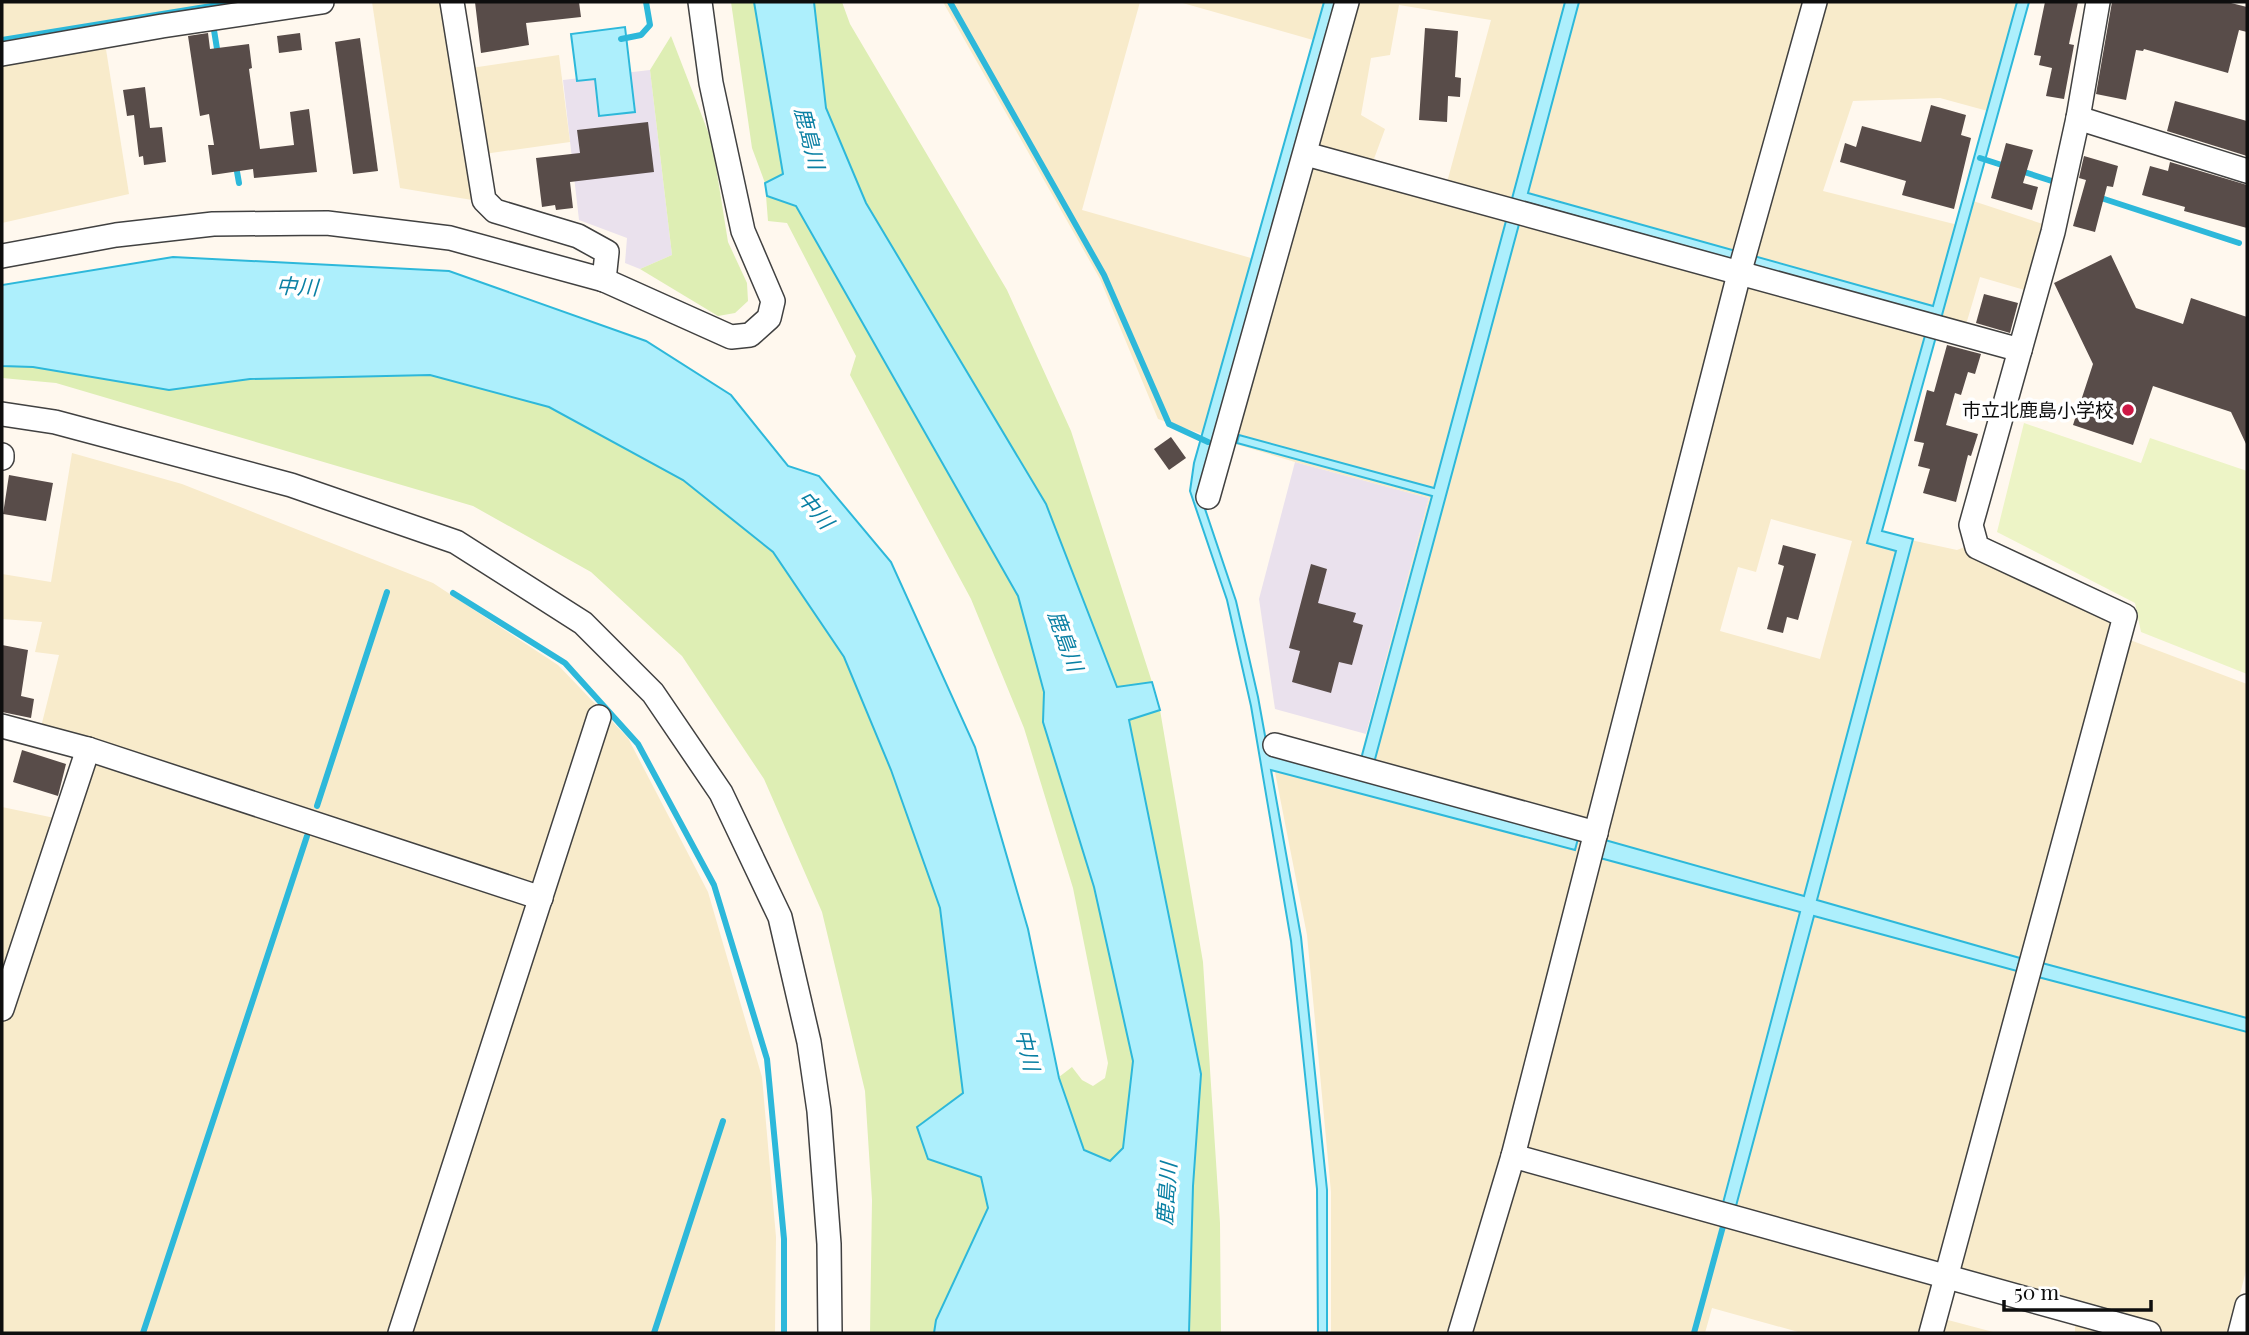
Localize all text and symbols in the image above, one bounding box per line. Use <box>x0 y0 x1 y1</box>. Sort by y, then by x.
water label: 鹿島川 <box>790 104 833 173</box>
water label: 中川 <box>275 270 321 300</box>
place label: 市立北鹿島小学校 <box>1962 396 2114 422</box>
marker: 市立北鹿島小学校 <box>2120 402 2136 418</box>
water label: 中川 <box>792 484 842 535</box>
water label: 鹿島川 <box>1043 606 1091 677</box>
water label: 中川 <box>1011 1026 1048 1075</box>
water label: 鹿島川 <box>1149 1159 1181 1226</box>
scale bar <box>2004 1268 2151 1312</box>
text: 50 m <box>2014 1277 2060 1305</box>

